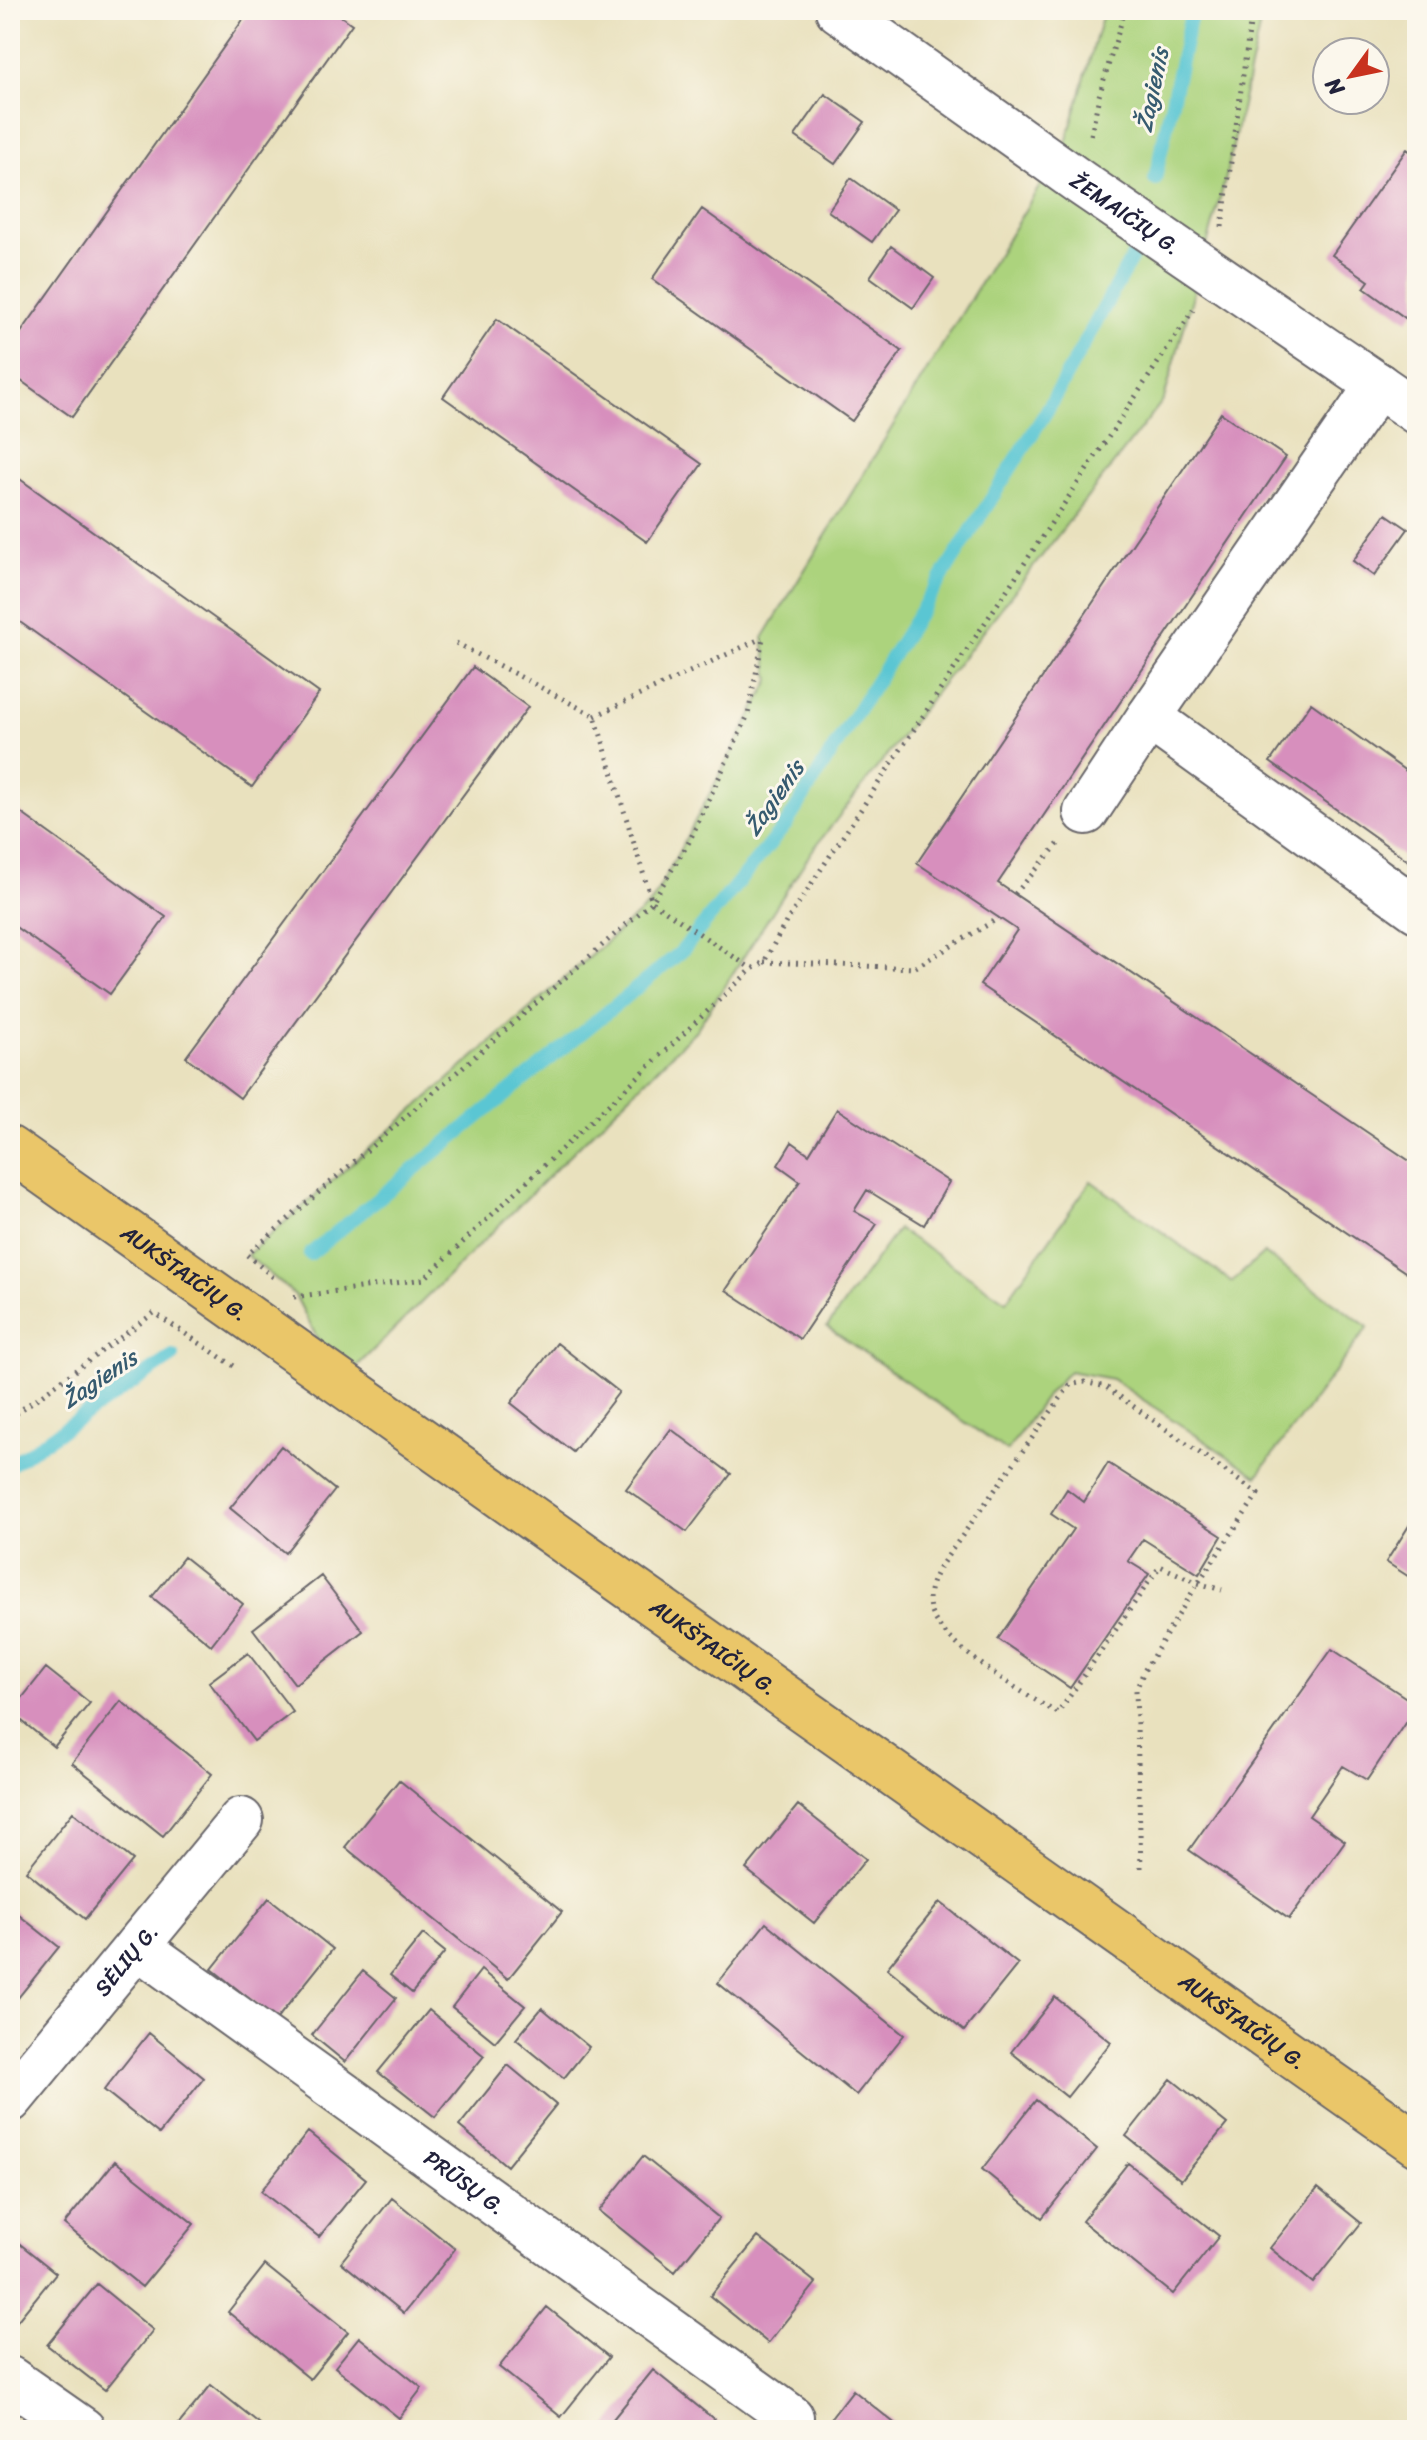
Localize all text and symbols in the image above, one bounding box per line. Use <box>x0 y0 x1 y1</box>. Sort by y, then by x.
north arrow <box>1311 36 1391 116</box>
water label: Žagienis <box>1123 41 1182 136</box>
text: N <box>1314 69 1356 104</box>
street label: ŽEMAIČIŲ G. <box>1062 161 1189 265</box>
water label: Žagienis <box>732 749 817 845</box>
street label: AUKŠTAIČIŲ G. <box>112 1213 257 1332</box>
water label: Žagienis <box>52 1336 149 1420</box>
street label: AUKŠTAIČIŲ G. <box>641 1587 786 1706</box>
street label: SĖLIŲ G. <box>84 1914 168 2005</box>
street label: AUKŠTAIČIŲ G. <box>1170 1961 1315 2080</box>
street label: PRŪSŲ G. <box>415 2139 514 2225</box>

